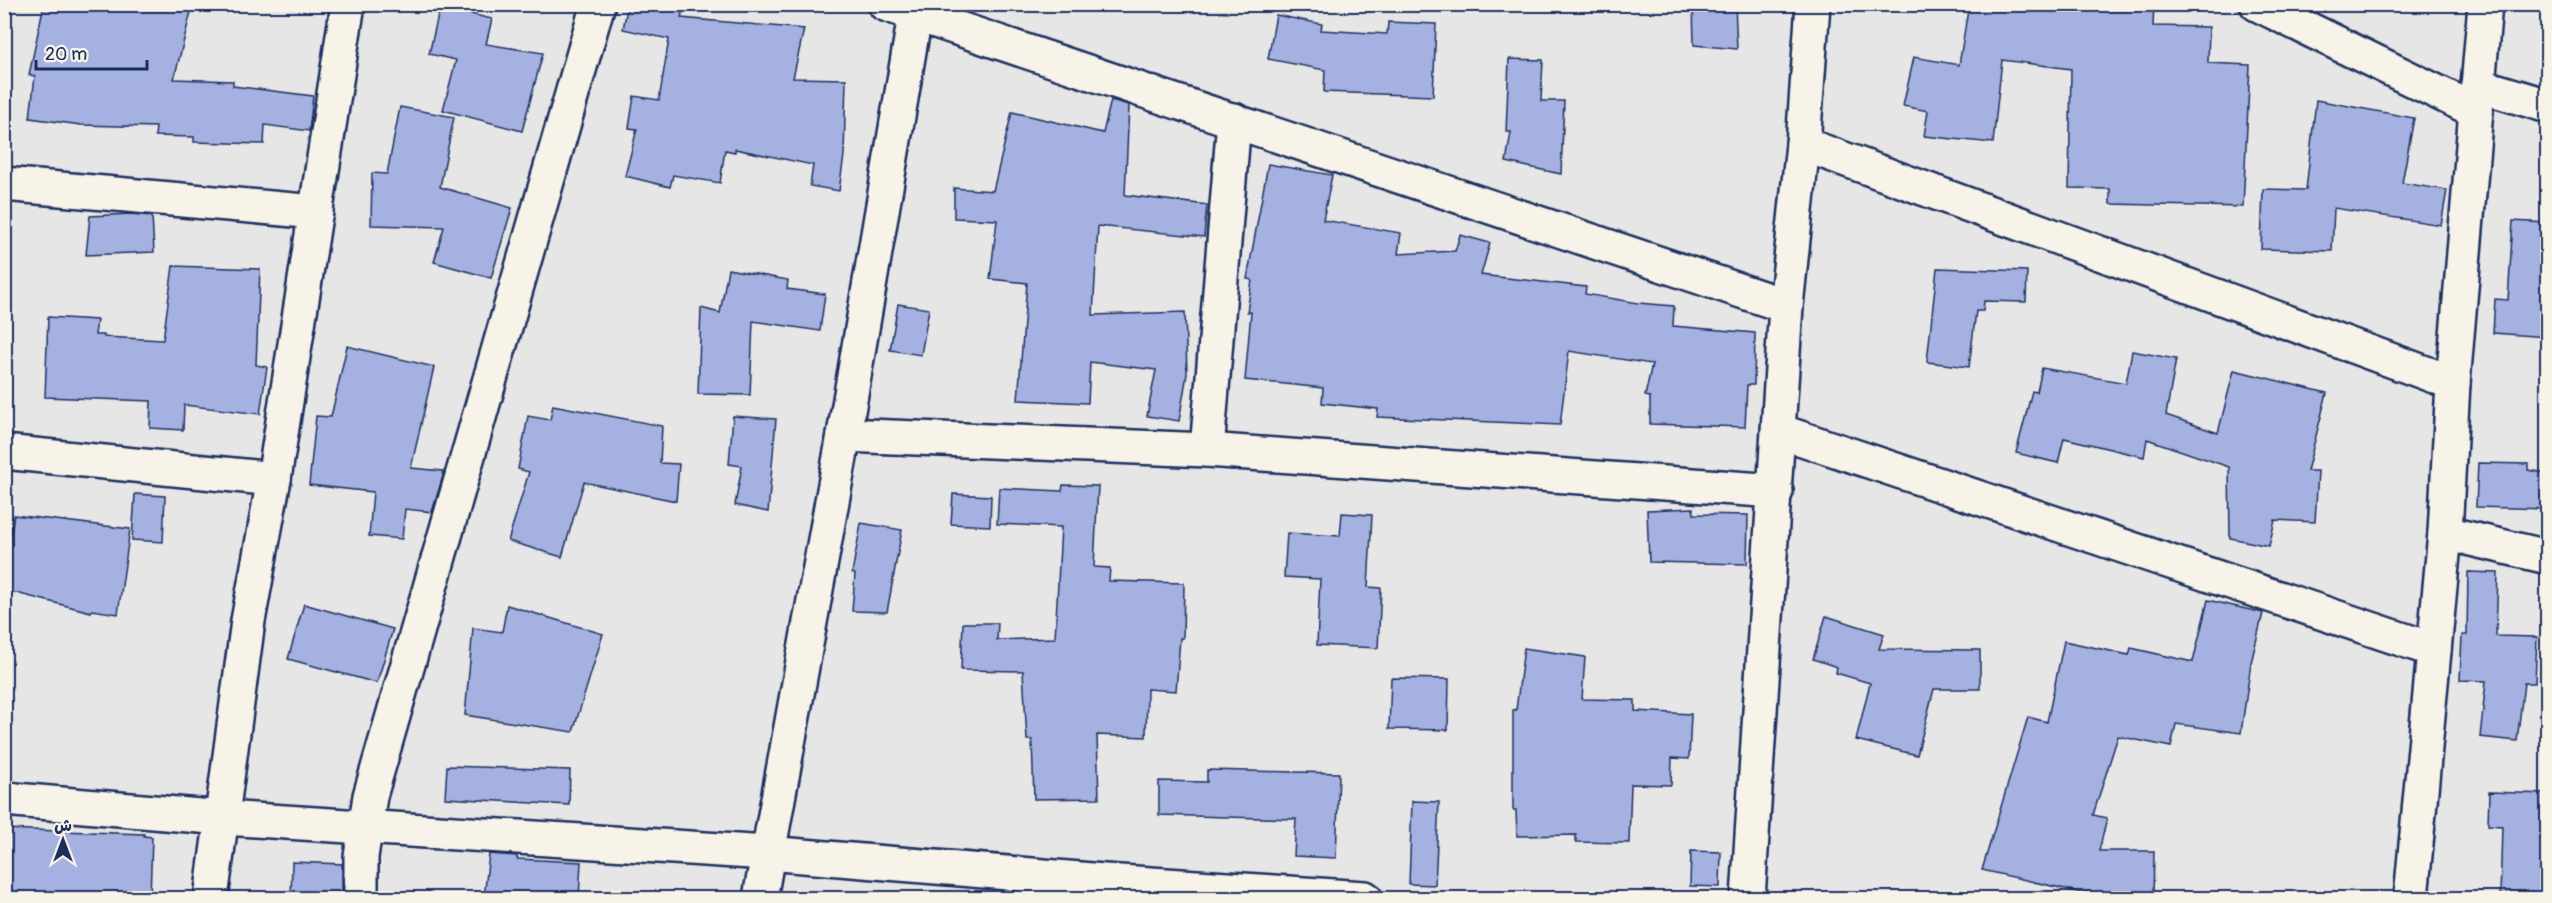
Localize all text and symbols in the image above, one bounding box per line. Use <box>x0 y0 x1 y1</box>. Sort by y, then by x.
scale bar <box>36 33 147 71</box>
text: 20 m <box>45 43 87 66</box>
north arrow <box>33 810 93 870</box>
text: ش <box>54 816 72 836</box>

